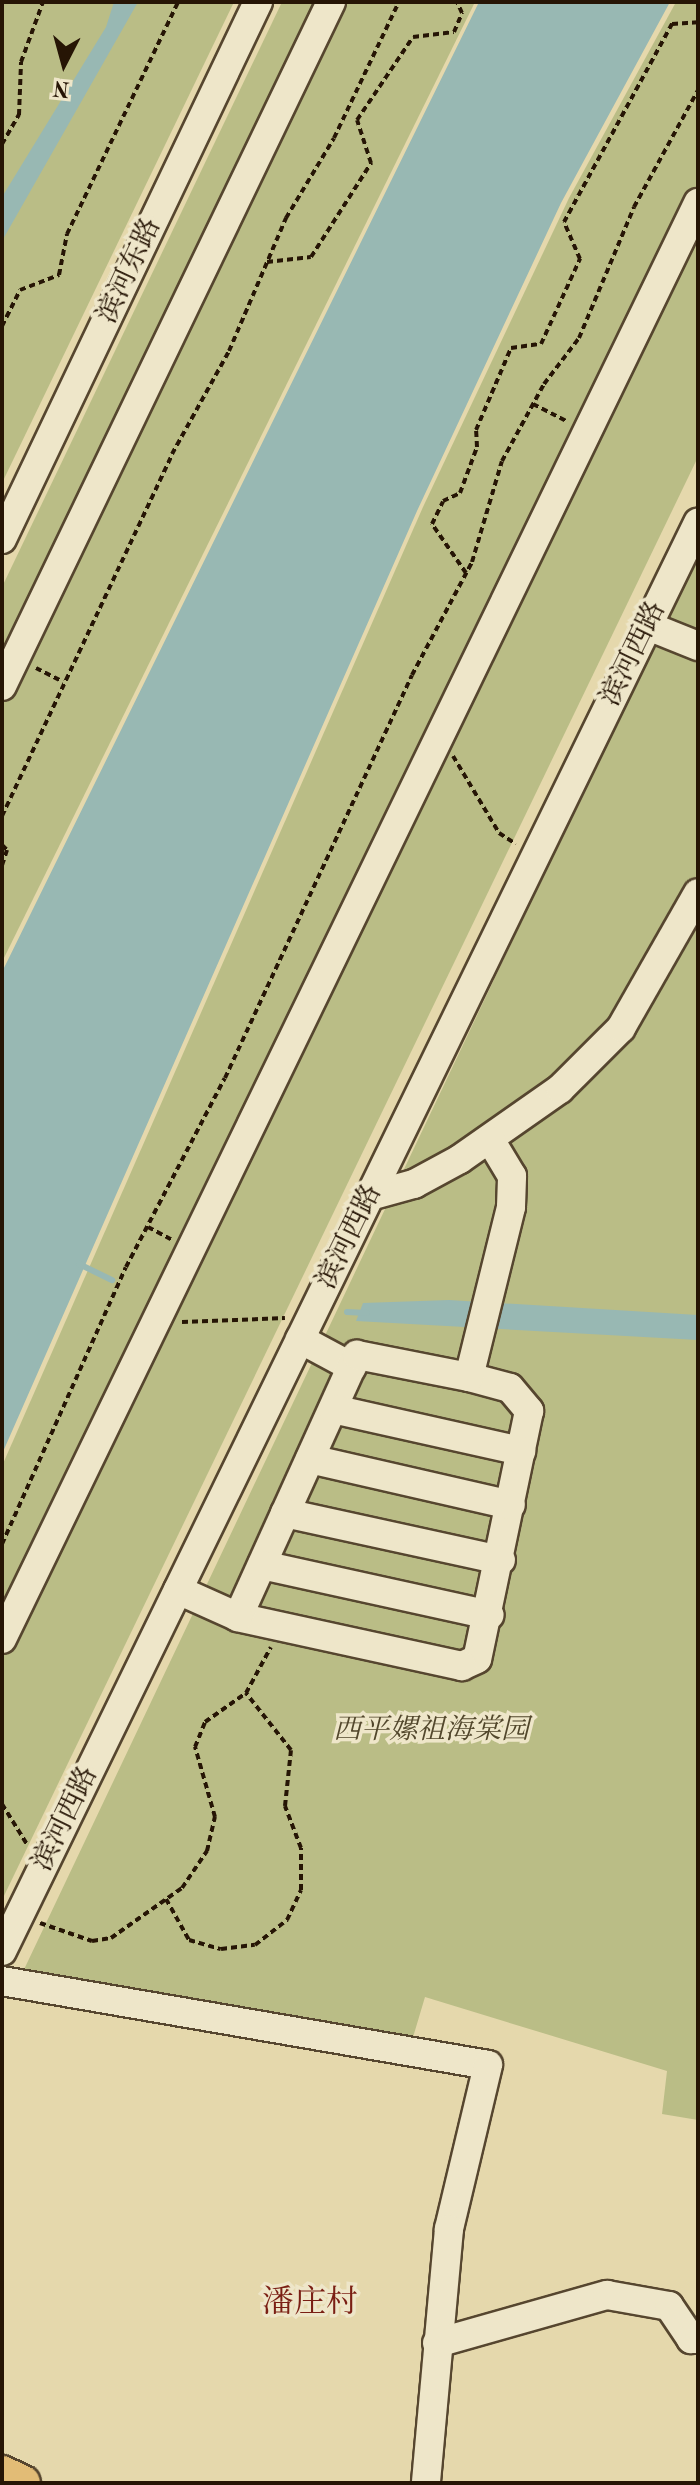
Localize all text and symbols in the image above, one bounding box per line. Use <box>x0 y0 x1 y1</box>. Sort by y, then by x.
north arrow <box>24 24 104 104</box>
text: N <box>52 76 71 100</box>
street label: 滨河东路 <box>91 213 169 329</box>
street label: 滨河西路 <box>594 596 674 712</box>
street label: 滨河西路 <box>310 1179 390 1295</box>
park label: 西平嫘祖海棠园 <box>333 1714 529 1748</box>
street label: 滨河西路 <box>26 1761 106 1877</box>
district label: 潘庄村 <box>262 2285 358 2323</box>

